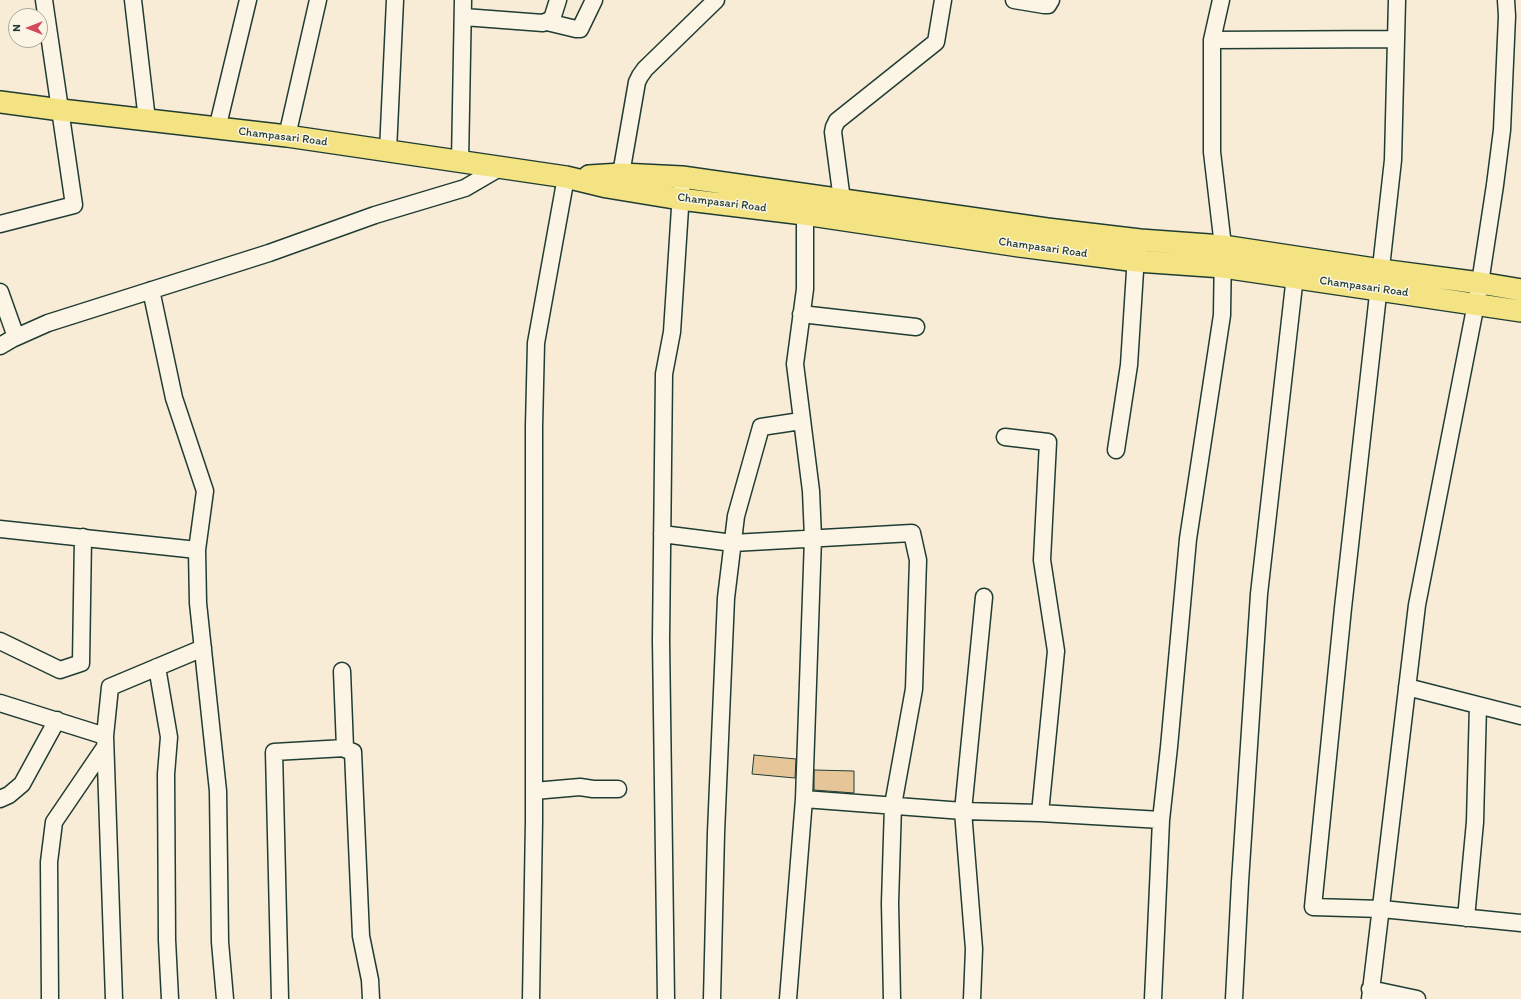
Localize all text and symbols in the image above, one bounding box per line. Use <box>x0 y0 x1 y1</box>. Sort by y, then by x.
north arrow <box>8 8 48 48</box>
text: N <box>10 24 23 32</box>
street label: Champasari Road <box>237 124 329 150</box>
street label: Champasari Road <box>676 190 768 216</box>
street label: Champasari Road <box>997 235 1089 261</box>
street label: Champasari Road <box>1318 274 1410 300</box>

